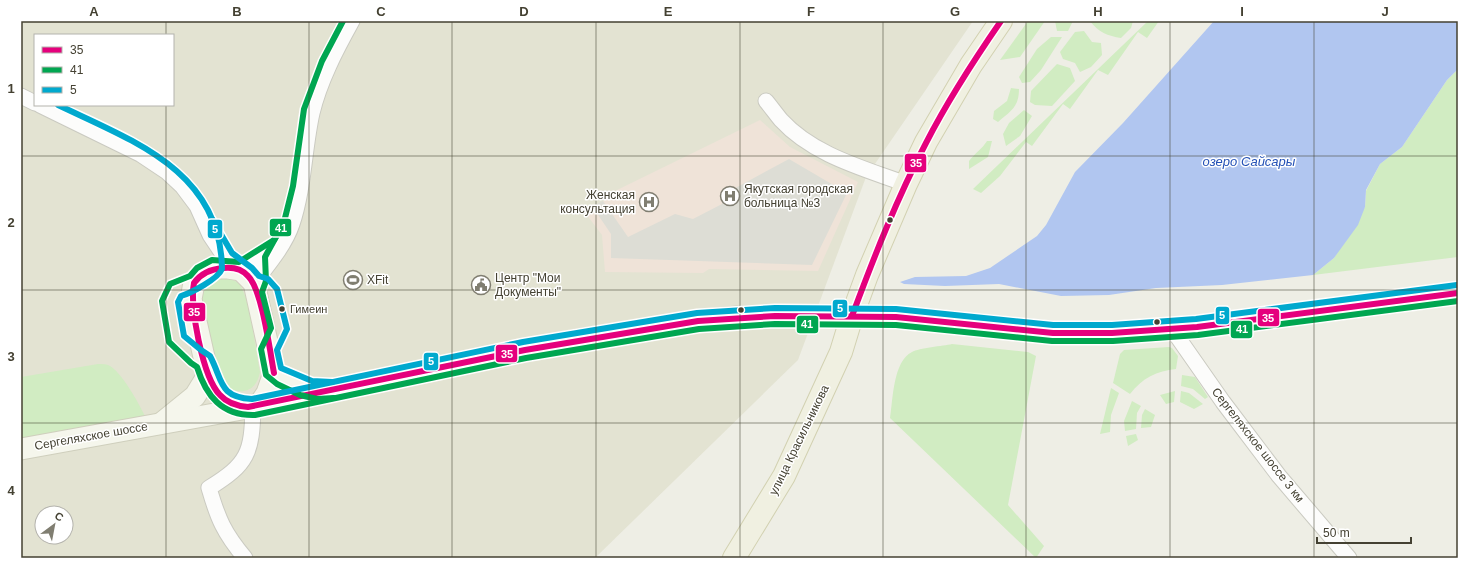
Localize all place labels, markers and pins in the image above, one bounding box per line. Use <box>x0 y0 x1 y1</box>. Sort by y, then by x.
place label: Якутская городская больница №3 <box>744 182 853 210</box>
hospital icon: Якутская городская больница №3 <box>719 185 741 207</box>
place label: Женская консультация <box>560 188 635 216</box>
hospital icon: Женская консультация <box>638 191 660 213</box>
unlabelled marker <box>885 215 895 225</box>
sports icon: XFit <box>342 269 364 291</box>
place label: Центр "Мои Документы" <box>495 271 561 299</box>
place label: XFit <box>367 273 389 287</box>
public building icon: Центр "Мои Документы" <box>470 274 492 296</box>
place label: Гимеин <box>290 303 327 315</box>
marker: Гимеин <box>277 304 287 314</box>
unlabelled marker <box>736 305 746 315</box>
unlabelled marker <box>1152 317 1162 327</box>

